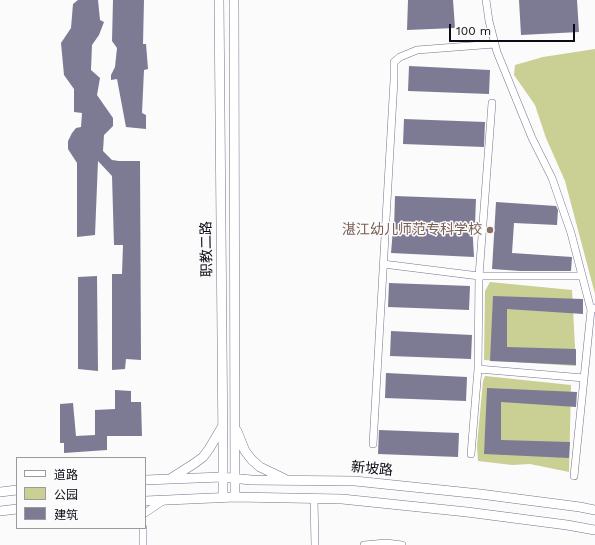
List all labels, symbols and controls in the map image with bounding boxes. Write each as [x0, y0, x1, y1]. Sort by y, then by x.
scale bar [451, 16, 577, 42]
text: 100 m [456, 24, 491, 38]
street label: 职教二路 [198, 221, 216, 277]
place label: 湛江幼儿师范专科学校 [342, 222, 482, 238]
marker: 湛江幼儿师范专科学校 [485, 225, 495, 235]
legend [16, 457, 146, 529]
street label: 新坡路 [350, 459, 394, 479]
text: 道路 [54, 468, 78, 482]
text: 公园 [54, 488, 78, 502]
text: 建筑 [54, 508, 78, 522]

